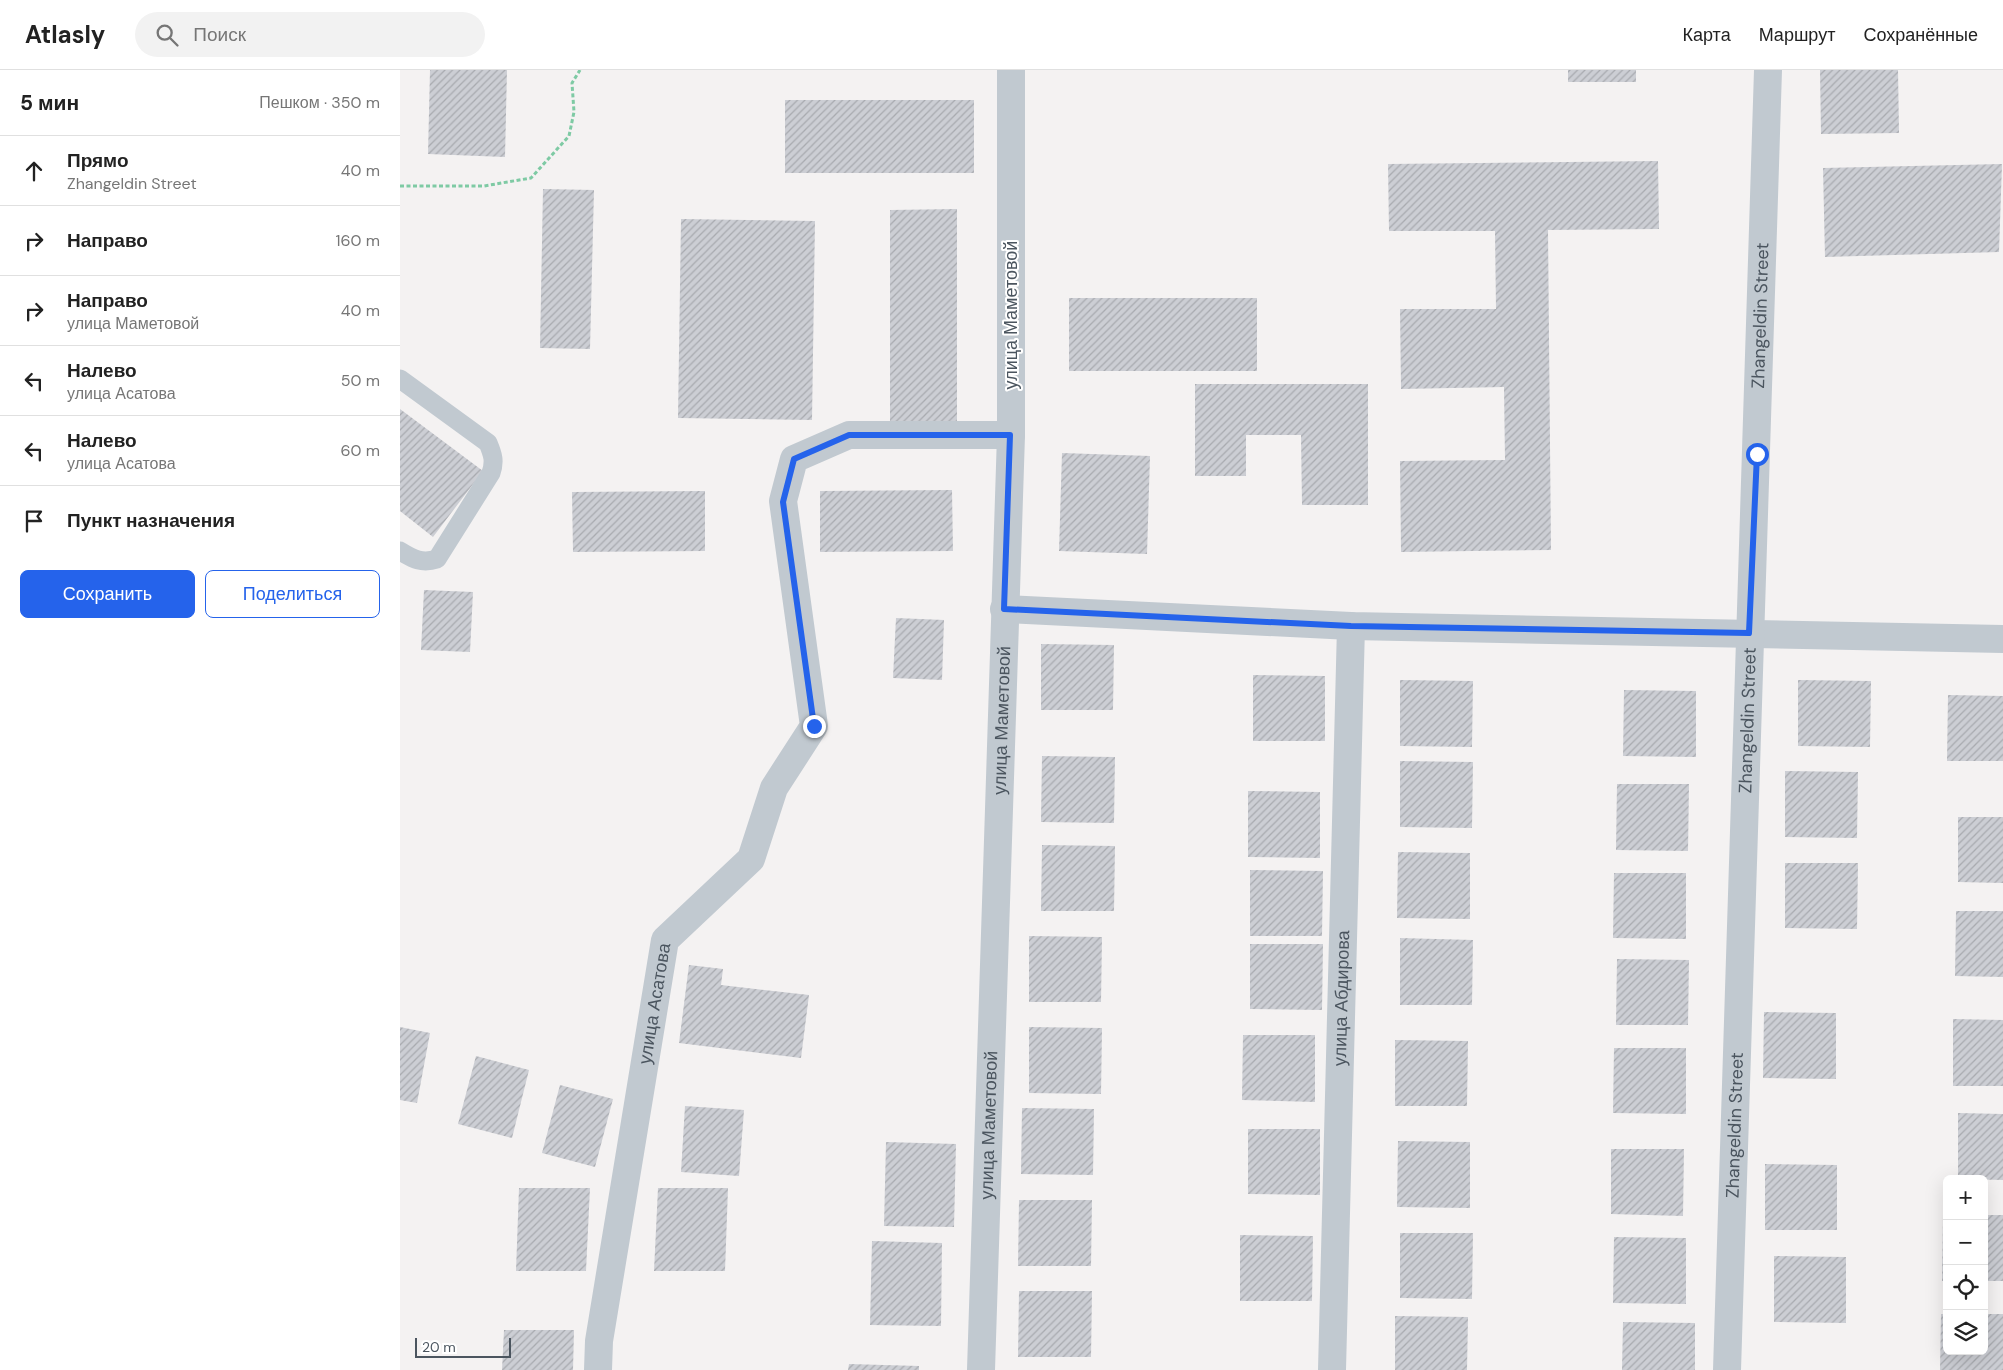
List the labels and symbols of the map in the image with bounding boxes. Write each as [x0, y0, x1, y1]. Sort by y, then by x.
street label: улица Маметовой [999, 241, 1023, 389]
street label: Zhangeldin Street [1746, 242, 1775, 389]
route start [1746, 443, 1769, 466]
street label: улица Маметовой [987, 646, 1016, 795]
street label: Zhangeldin Street [1733, 647, 1762, 794]
route end [803, 715, 826, 738]
street label: улица Абдирова [1328, 929, 1355, 1066]
street label: улица Асатова [633, 940, 676, 1066]
street label: улица Маметовой [974, 1050, 1003, 1200]
street label: Zhangeldin Street [1720, 1052, 1749, 1198]
scale bar [415, 1335, 511, 1358]

